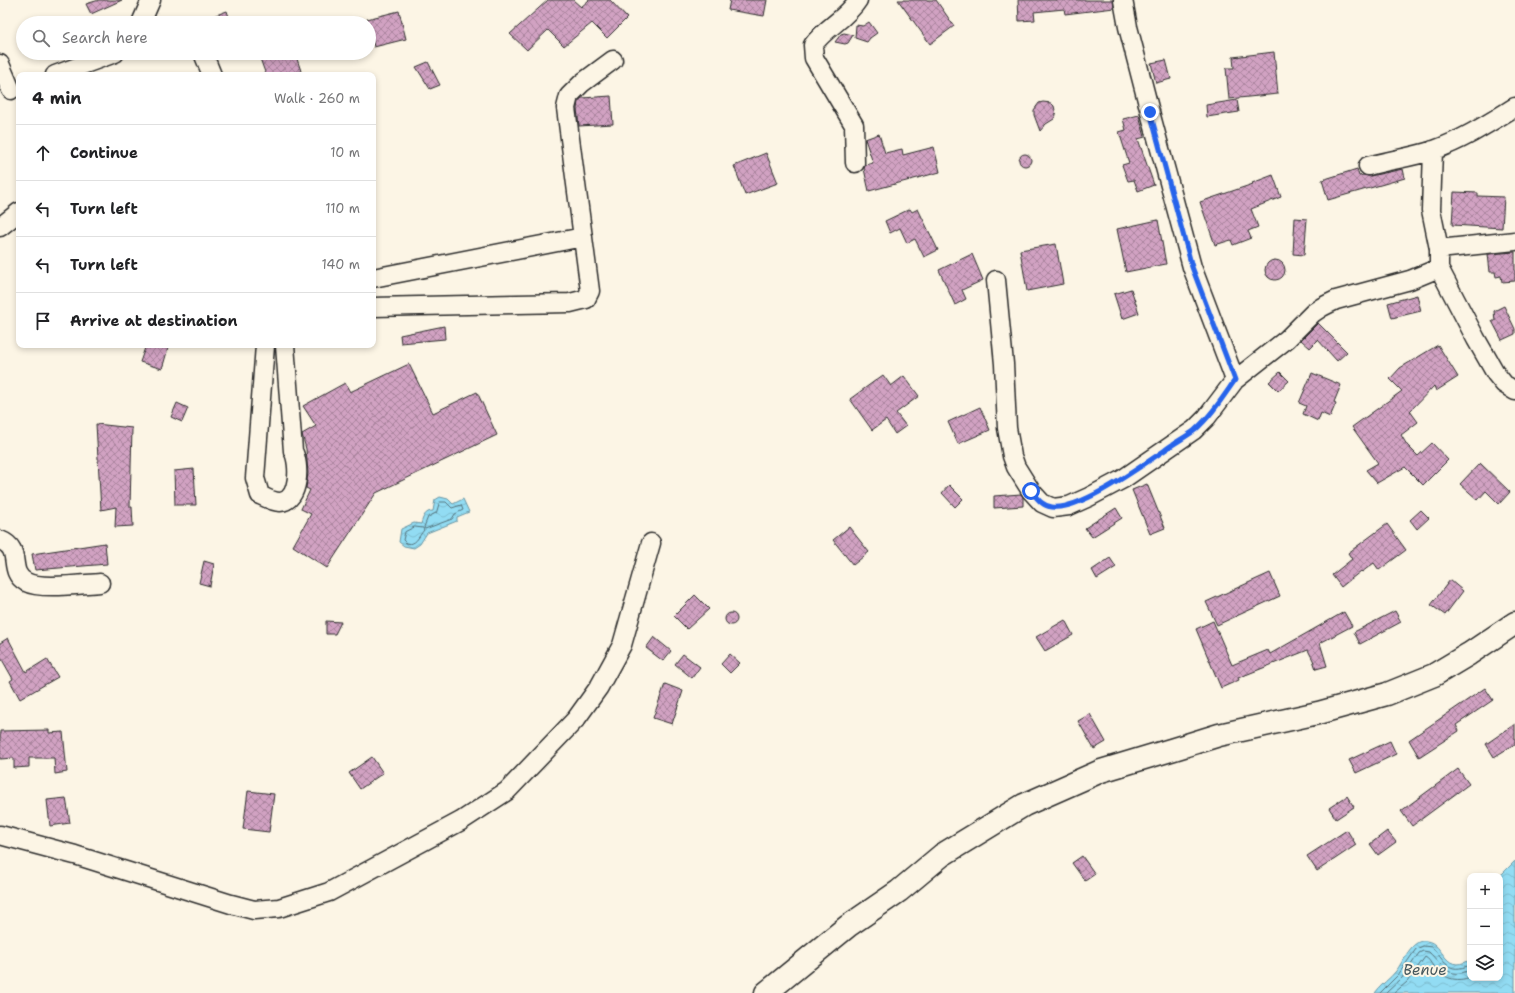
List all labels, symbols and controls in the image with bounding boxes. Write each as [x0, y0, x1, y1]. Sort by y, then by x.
search box [16, 16, 376, 60]
icon: search [30, 27, 52, 49]
text: Search here [62, 28, 148, 48]
text: 4 min [32, 87, 82, 109]
text: Walk · 260 m [274, 90, 360, 107]
route end [1141, 103, 1159, 121]
icon: ahead [32, 142, 54, 164]
text: Continue [70, 143, 138, 163]
text: 10 m [330, 144, 360, 161]
icon: left [32, 198, 54, 220]
text: Turn left [70, 199, 138, 219]
text: 110 m [325, 200, 360, 217]
icon: left [32, 254, 54, 276]
text: Turn left [70, 255, 138, 275]
text: 140 m [321, 256, 360, 273]
icon: arrive [32, 310, 54, 332]
text: Arrive at destination [70, 311, 238, 331]
route start [1022, 482, 1040, 500]
map controls [1467, 873, 1503, 981]
button: + [1467, 873, 1503, 909]
button: − [1467, 909, 1503, 945]
button: layers [1467, 945, 1503, 981]
water label: Benue [1403, 960, 1447, 980]

